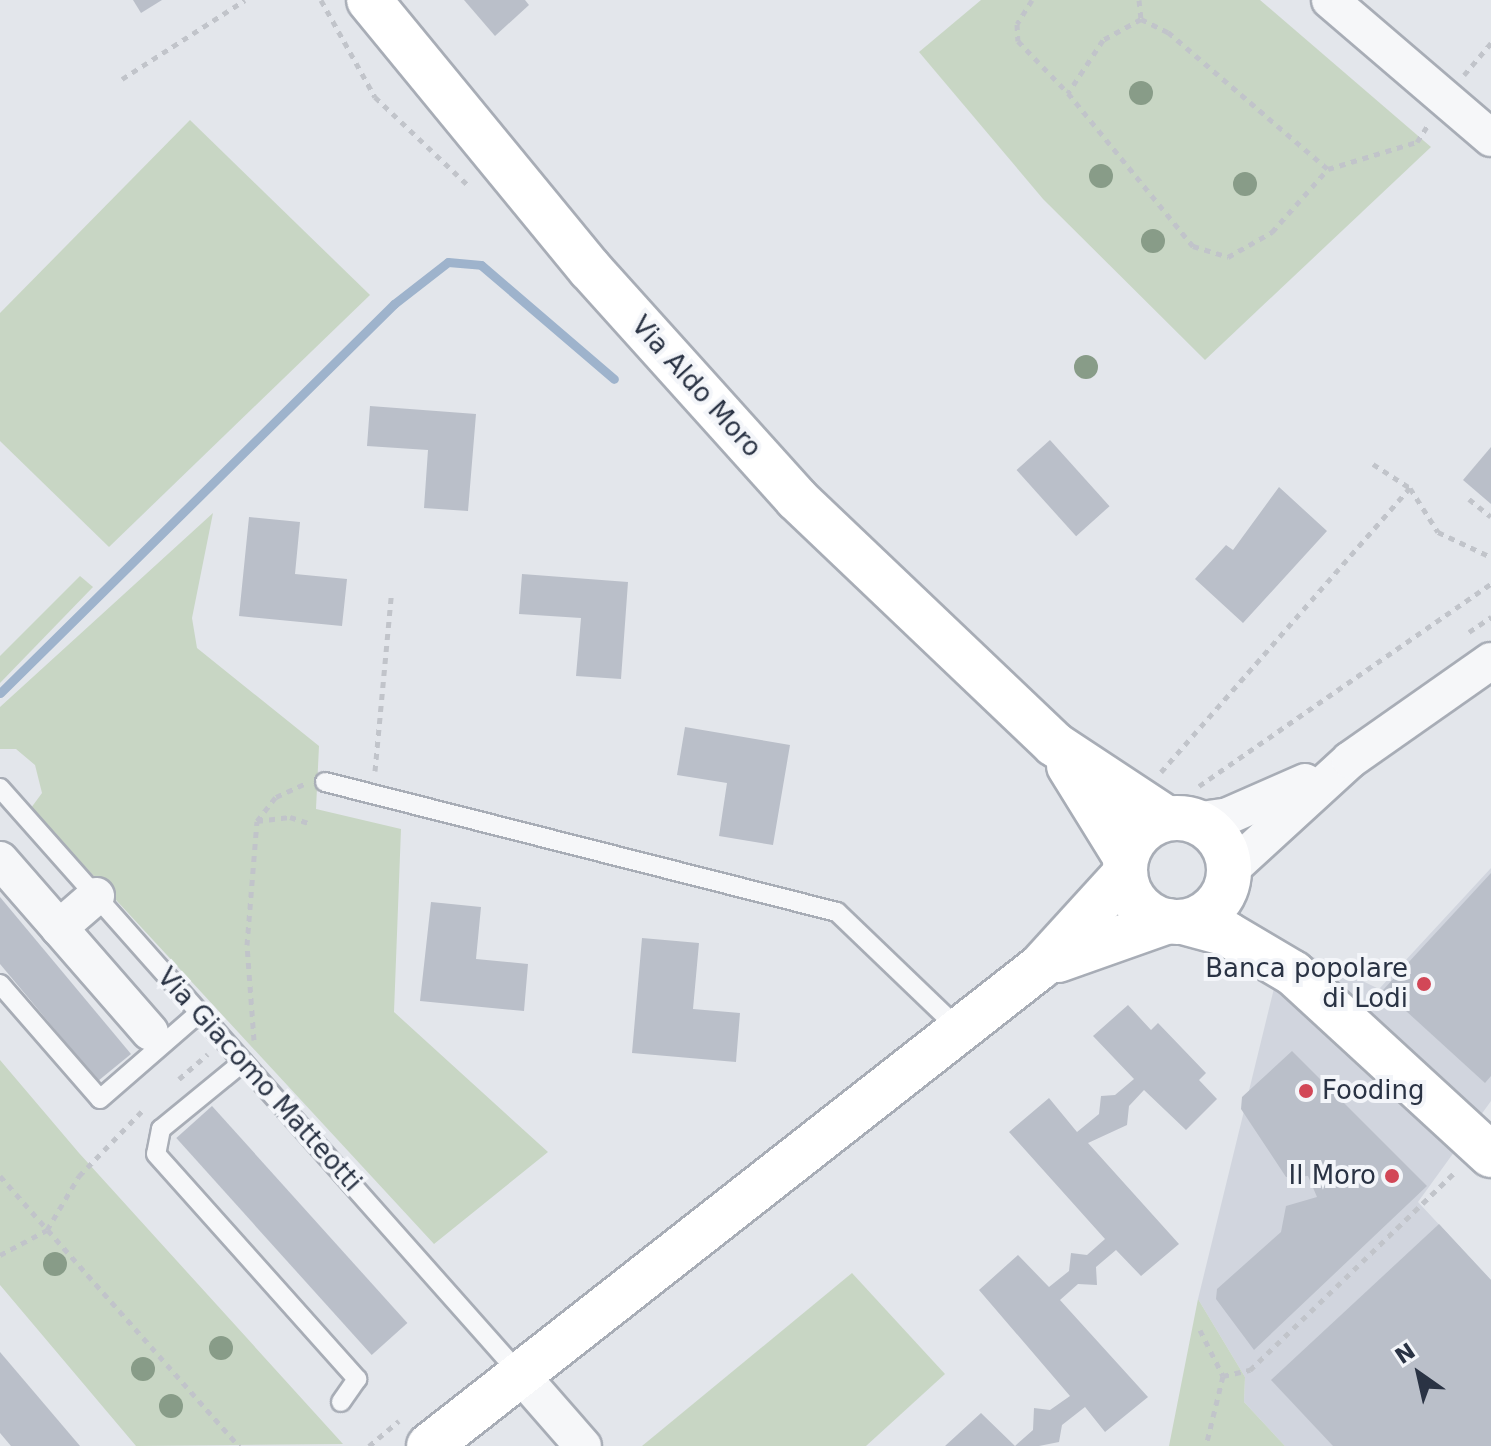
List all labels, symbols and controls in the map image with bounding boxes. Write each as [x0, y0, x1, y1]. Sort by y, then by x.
street label: Via Aldo Moro [625, 310, 767, 464]
place label: Banca popolare di Lodi [1205, 953, 1408, 1014]
street label: Via Giacomo Matteotti [150, 962, 368, 1198]
marker: Banca popolare di Lodi [1415, 975, 1433, 993]
place label: Fooding [1322, 1075, 1425, 1107]
marker: Fooding [1297, 1082, 1315, 1100]
place label: Il Moro [1288, 1160, 1376, 1192]
marker: Il Moro [1383, 1167, 1401, 1185]
north arrow [1379, 1334, 1459, 1414]
text: N [1391, 1338, 1420, 1369]

